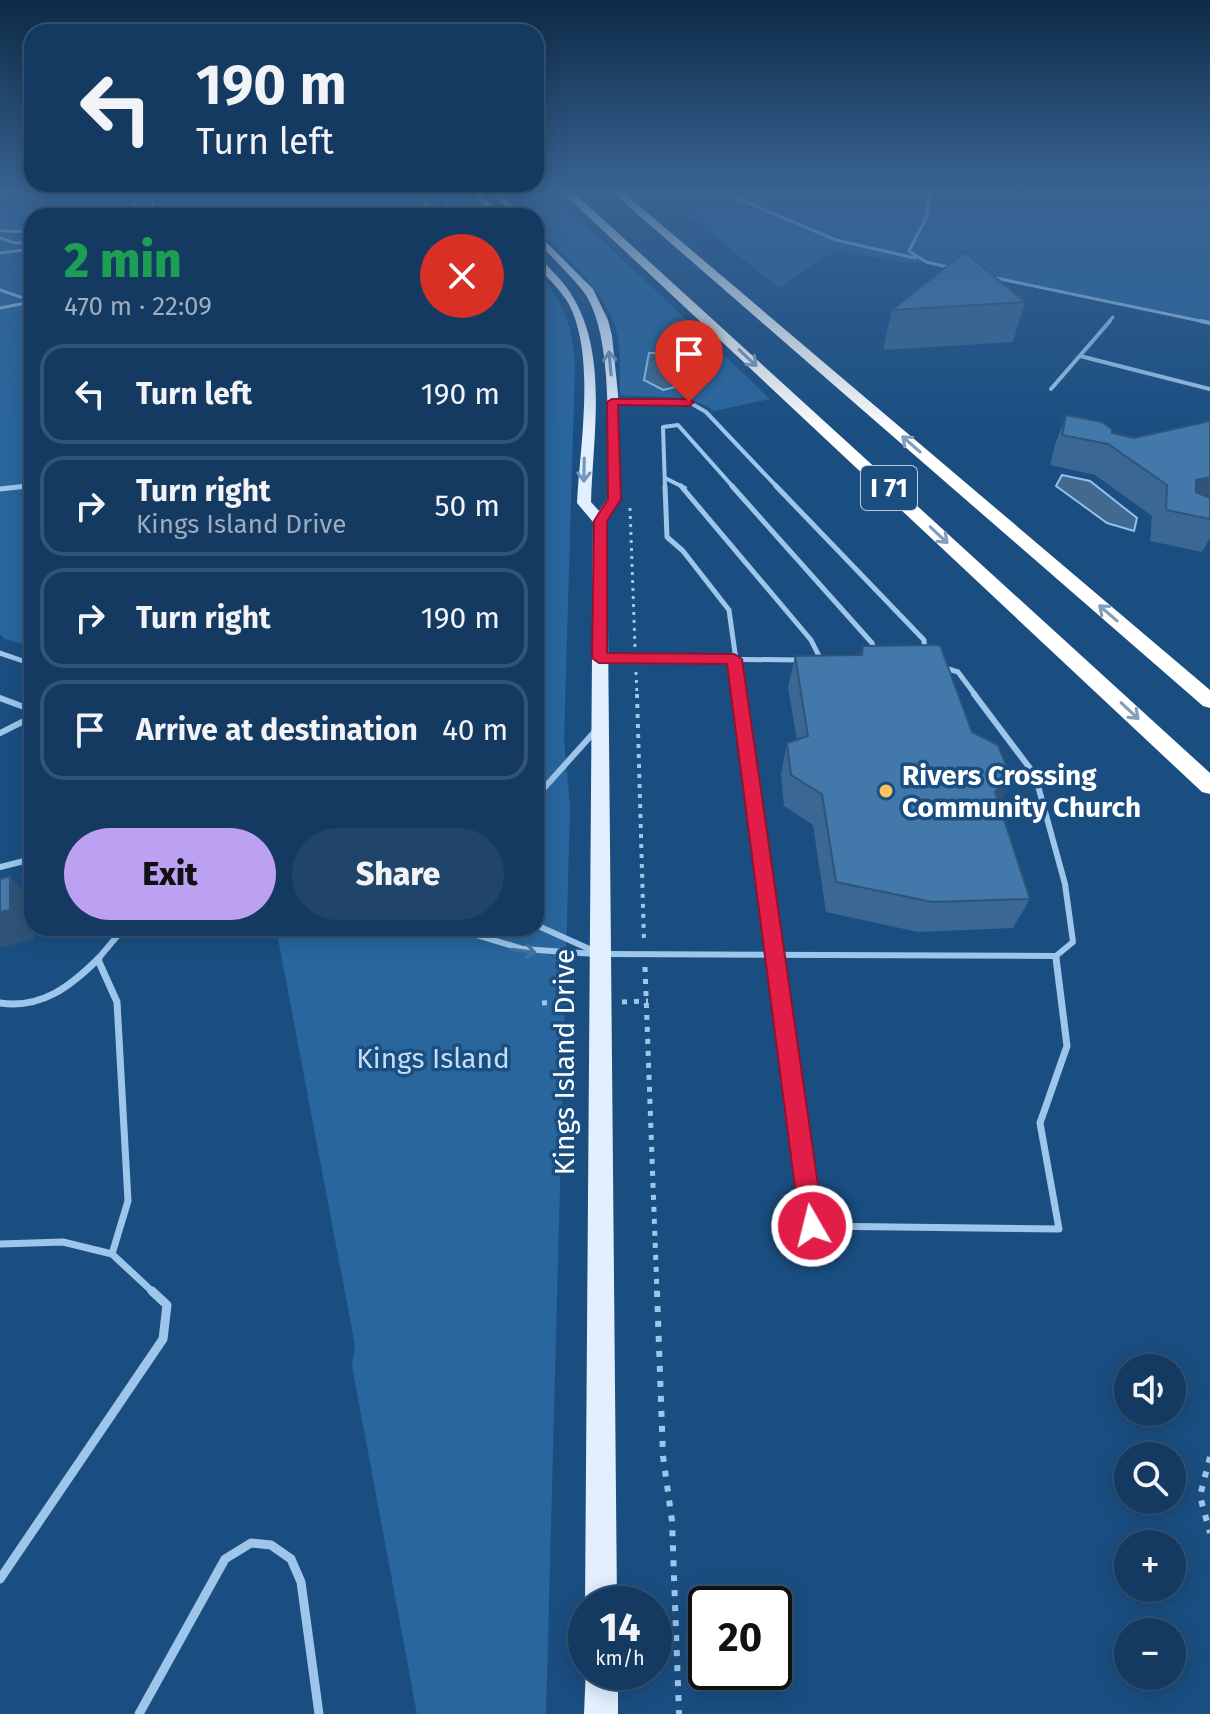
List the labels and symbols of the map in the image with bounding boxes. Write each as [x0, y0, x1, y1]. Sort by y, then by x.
pin [655, 320, 723, 402]
one-way arrow [738, 349, 758, 368]
one-way arrow [602, 350, 617, 377]
one-way arrow [902, 435, 922, 453]
one-way arrow [577, 456, 592, 483]
road number: I 71 [861, 466, 917, 510]
one-way arrow [929, 525, 949, 544]
one-way arrow [1099, 605, 1119, 623]
one-way arrow [1119, 702, 1139, 720]
place label: Rivers Crossing Community Church [902, 759, 1141, 824]
marker: Rivers Crossing Community Church [877, 782, 895, 800]
one-way arrow [511, 944, 537, 959]
street label: Kings Island Drive [548, 949, 581, 1175]
park label: Kings Island [356, 1042, 510, 1075]
position arrow [770, 1184, 854, 1268]
speed limit sign: 20 [688, 1586, 792, 1690]

